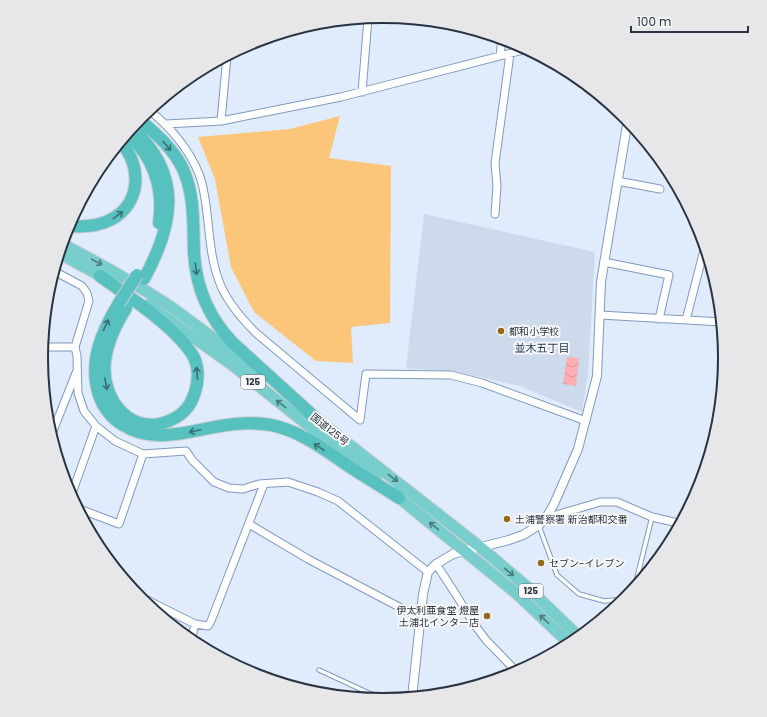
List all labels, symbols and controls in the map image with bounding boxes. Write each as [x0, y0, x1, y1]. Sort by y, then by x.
scale bar [631, 8, 748, 34]
text: 100 m [637, 13, 671, 30]
one-way arrow [163, 140, 172, 151]
one-way arrow [113, 211, 124, 219]
one-way arrow [90, 259, 102, 266]
one-way arrow [192, 263, 200, 276]
one-way arrow [103, 319, 110, 331]
place label: 都和小学校 [509, 324, 559, 339]
marker: 都和小学校 [496, 326, 506, 336]
district label: 並木五丁目 [515, 340, 570, 356]
one-way arrow [193, 367, 201, 380]
road number: 125 [241, 375, 265, 389]
one-way arrow [103, 377, 111, 390]
one-way arrow [276, 399, 287, 408]
street label: 国道125号 [307, 410, 352, 449]
one-way arrow [189, 427, 202, 435]
one-way arrow [313, 442, 325, 450]
one-way arrow [387, 474, 398, 482]
place label: 土浦警察署 新治都和交番 [515, 512, 628, 527]
marker: 土浦警察署 新治都和交番 [502, 514, 512, 524]
one-way arrow [429, 522, 440, 530]
place label: セブン-イレブン [549, 556, 625, 571]
marker: セブン-イレブン [536, 558, 546, 568]
one-way arrow [504, 567, 514, 576]
road number: 125 [519, 584, 543, 598]
place label: 伊太利亜食堂 燈屋 土浦北インター店 [396, 603, 479, 630]
marker: 伊太利亜食堂 燈屋 土浦北インター店 [482, 611, 492, 621]
one-way arrow [539, 614, 549, 623]

